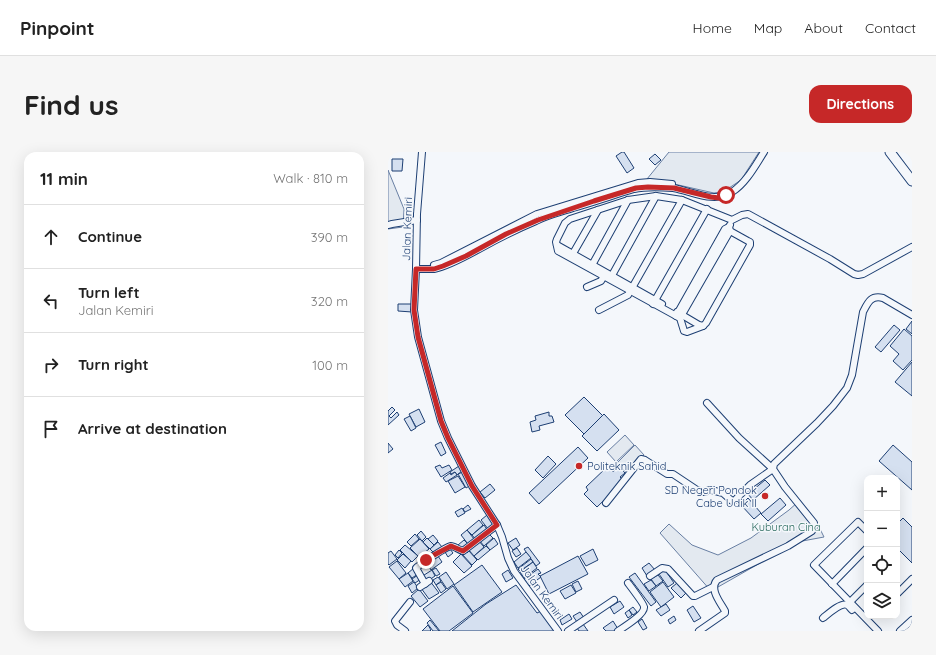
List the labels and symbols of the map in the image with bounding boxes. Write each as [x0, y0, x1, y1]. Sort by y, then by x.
route start [717, 186, 735, 204]
street label: Jalan Kemiri [399, 197, 415, 261]
place label: Politeknik Sahid [587, 459, 666, 473]
marker: Politeknik Sahid [574, 461, 584, 471]
place label: SD Negeri Pondok Cabe Udik II [665, 483, 757, 510]
marker: SD Negeri Pondok Cabe Udik II [760, 491, 770, 501]
park label: Kuburan Cina [751, 520, 821, 534]
route end [417, 551, 435, 569]
street label: Jalan Kemiri [518, 562, 566, 622]

